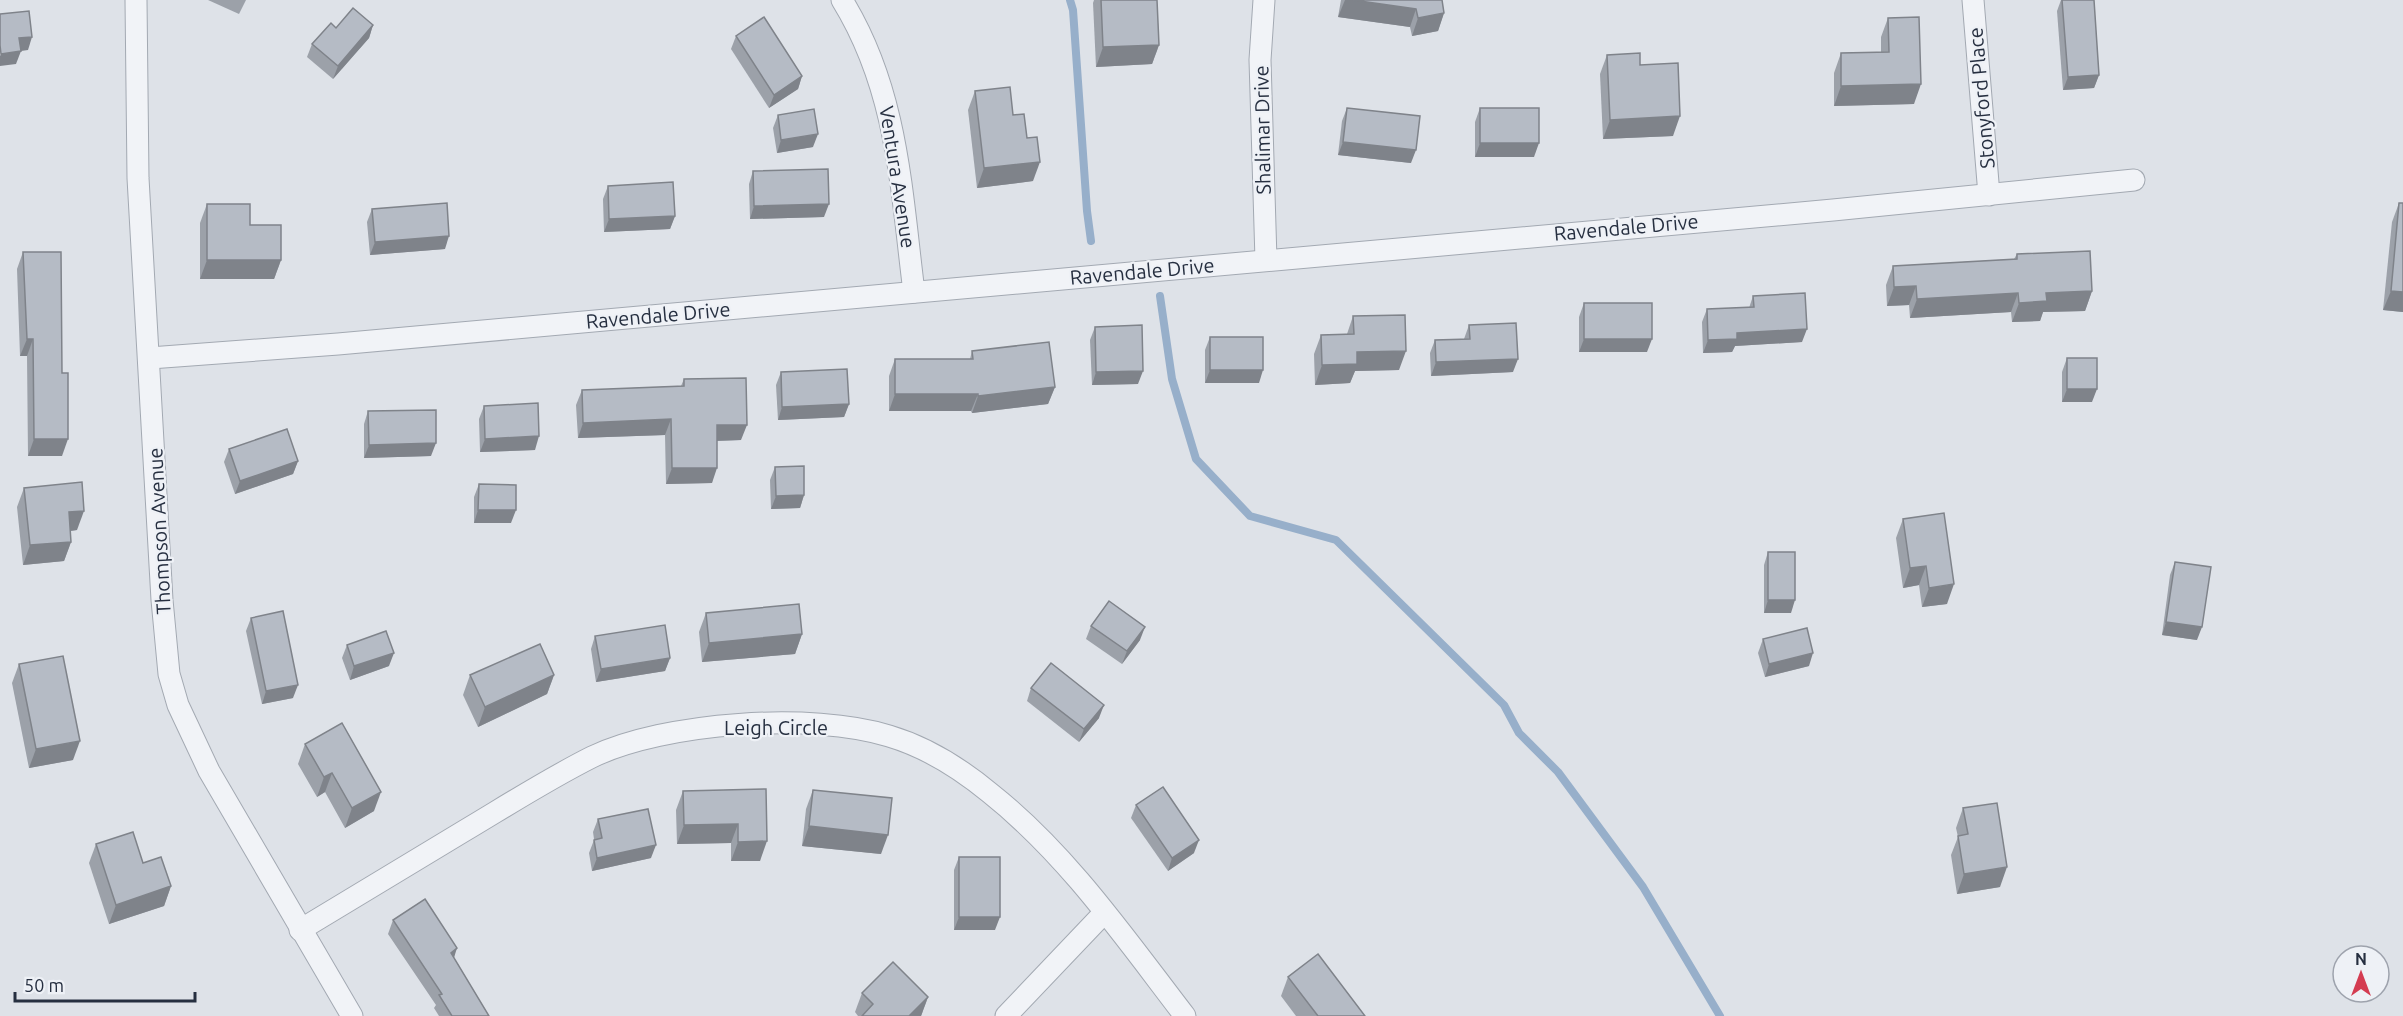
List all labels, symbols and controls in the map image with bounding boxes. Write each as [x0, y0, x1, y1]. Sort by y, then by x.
street label: Stonyford Place [1963, 26, 1999, 170]
street label: Shalimar Drive [1249, 65, 1275, 195]
street label: Ventura Avenue [875, 104, 921, 250]
street label: Ravendale Drive [1553, 209, 1699, 245]
street label: Ravendale Drive [1069, 253, 1215, 289]
street label: Ravendale Drive [585, 297, 731, 333]
street label: Thompson Avenue [143, 447, 175, 615]
street label: Leigh Circle [724, 716, 828, 739]
north arrow [2331, 944, 2391, 1004]
text: N [2355, 950, 2367, 968]
scale bar [15, 965, 195, 1003]
text: 50 m [24, 975, 64, 995]

